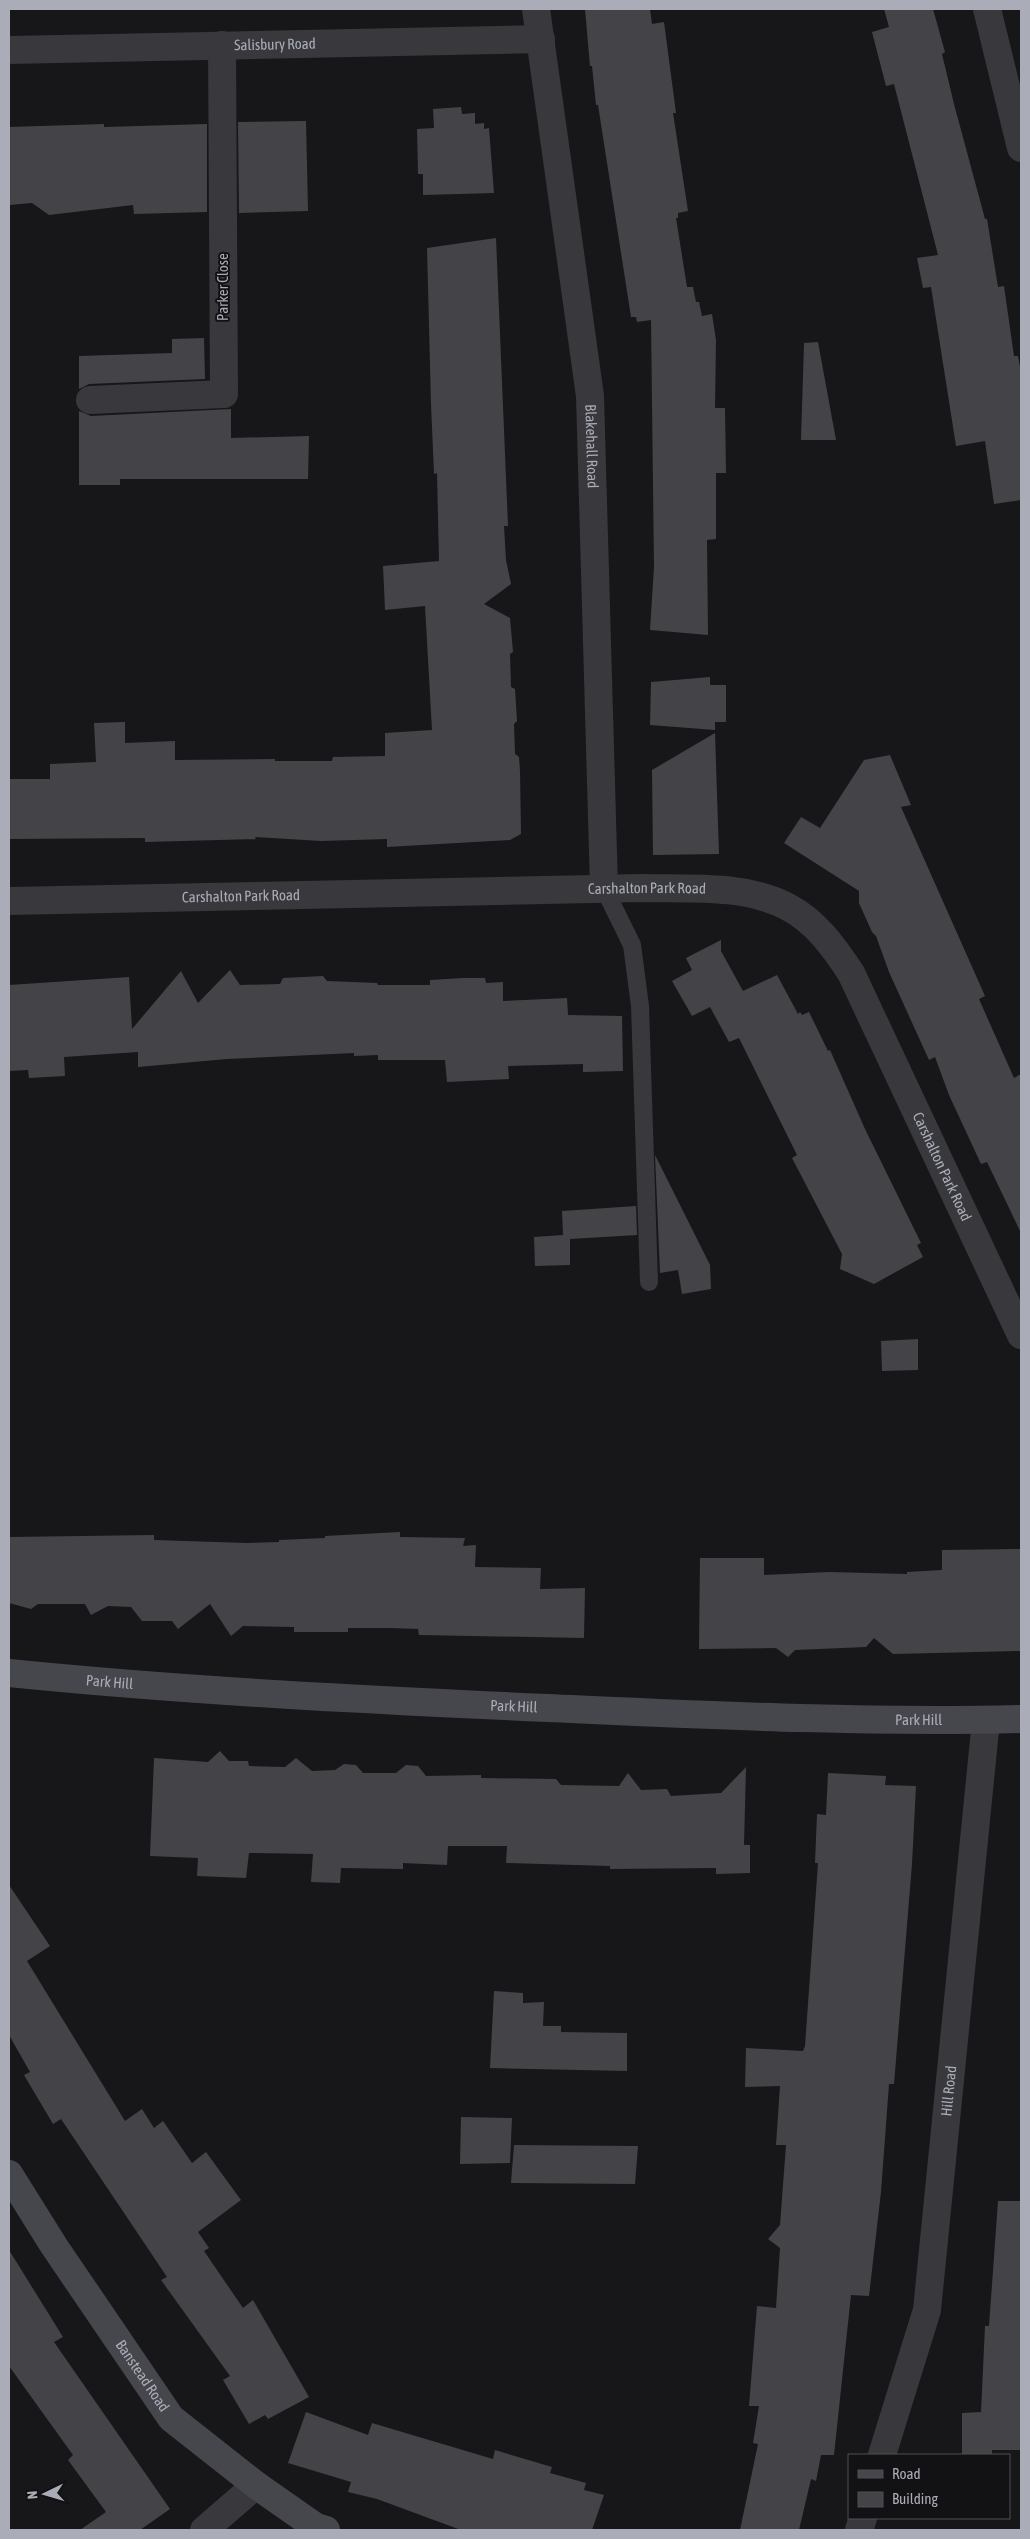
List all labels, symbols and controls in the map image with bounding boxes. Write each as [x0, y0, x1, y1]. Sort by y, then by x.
street label: Salisbury Road [234, 35, 316, 53]
street label: Parker Close [214, 253, 231, 321]
street label: Blakehall Road [582, 404, 602, 489]
street label: Carshalton Park Road [588, 879, 706, 897]
street label: Carshalton Park Road [182, 886, 300, 905]
street label: Carshalton Park Road [910, 1109, 975, 1224]
street label: Park Hill [85, 1671, 134, 1692]
street label: Park Hill [490, 1696, 538, 1716]
street label: Park Hill [895, 1711, 942, 1728]
street label: Hill Road [937, 2065, 959, 2117]
street label: Banstead Road [113, 2337, 173, 2415]
legend [848, 2454, 1010, 2519]
text: Road [892, 2465, 921, 2482]
north arrow [20, 2469, 70, 2519]
text: N [24, 2490, 40, 2500]
text: Building [892, 2490, 938, 2507]

